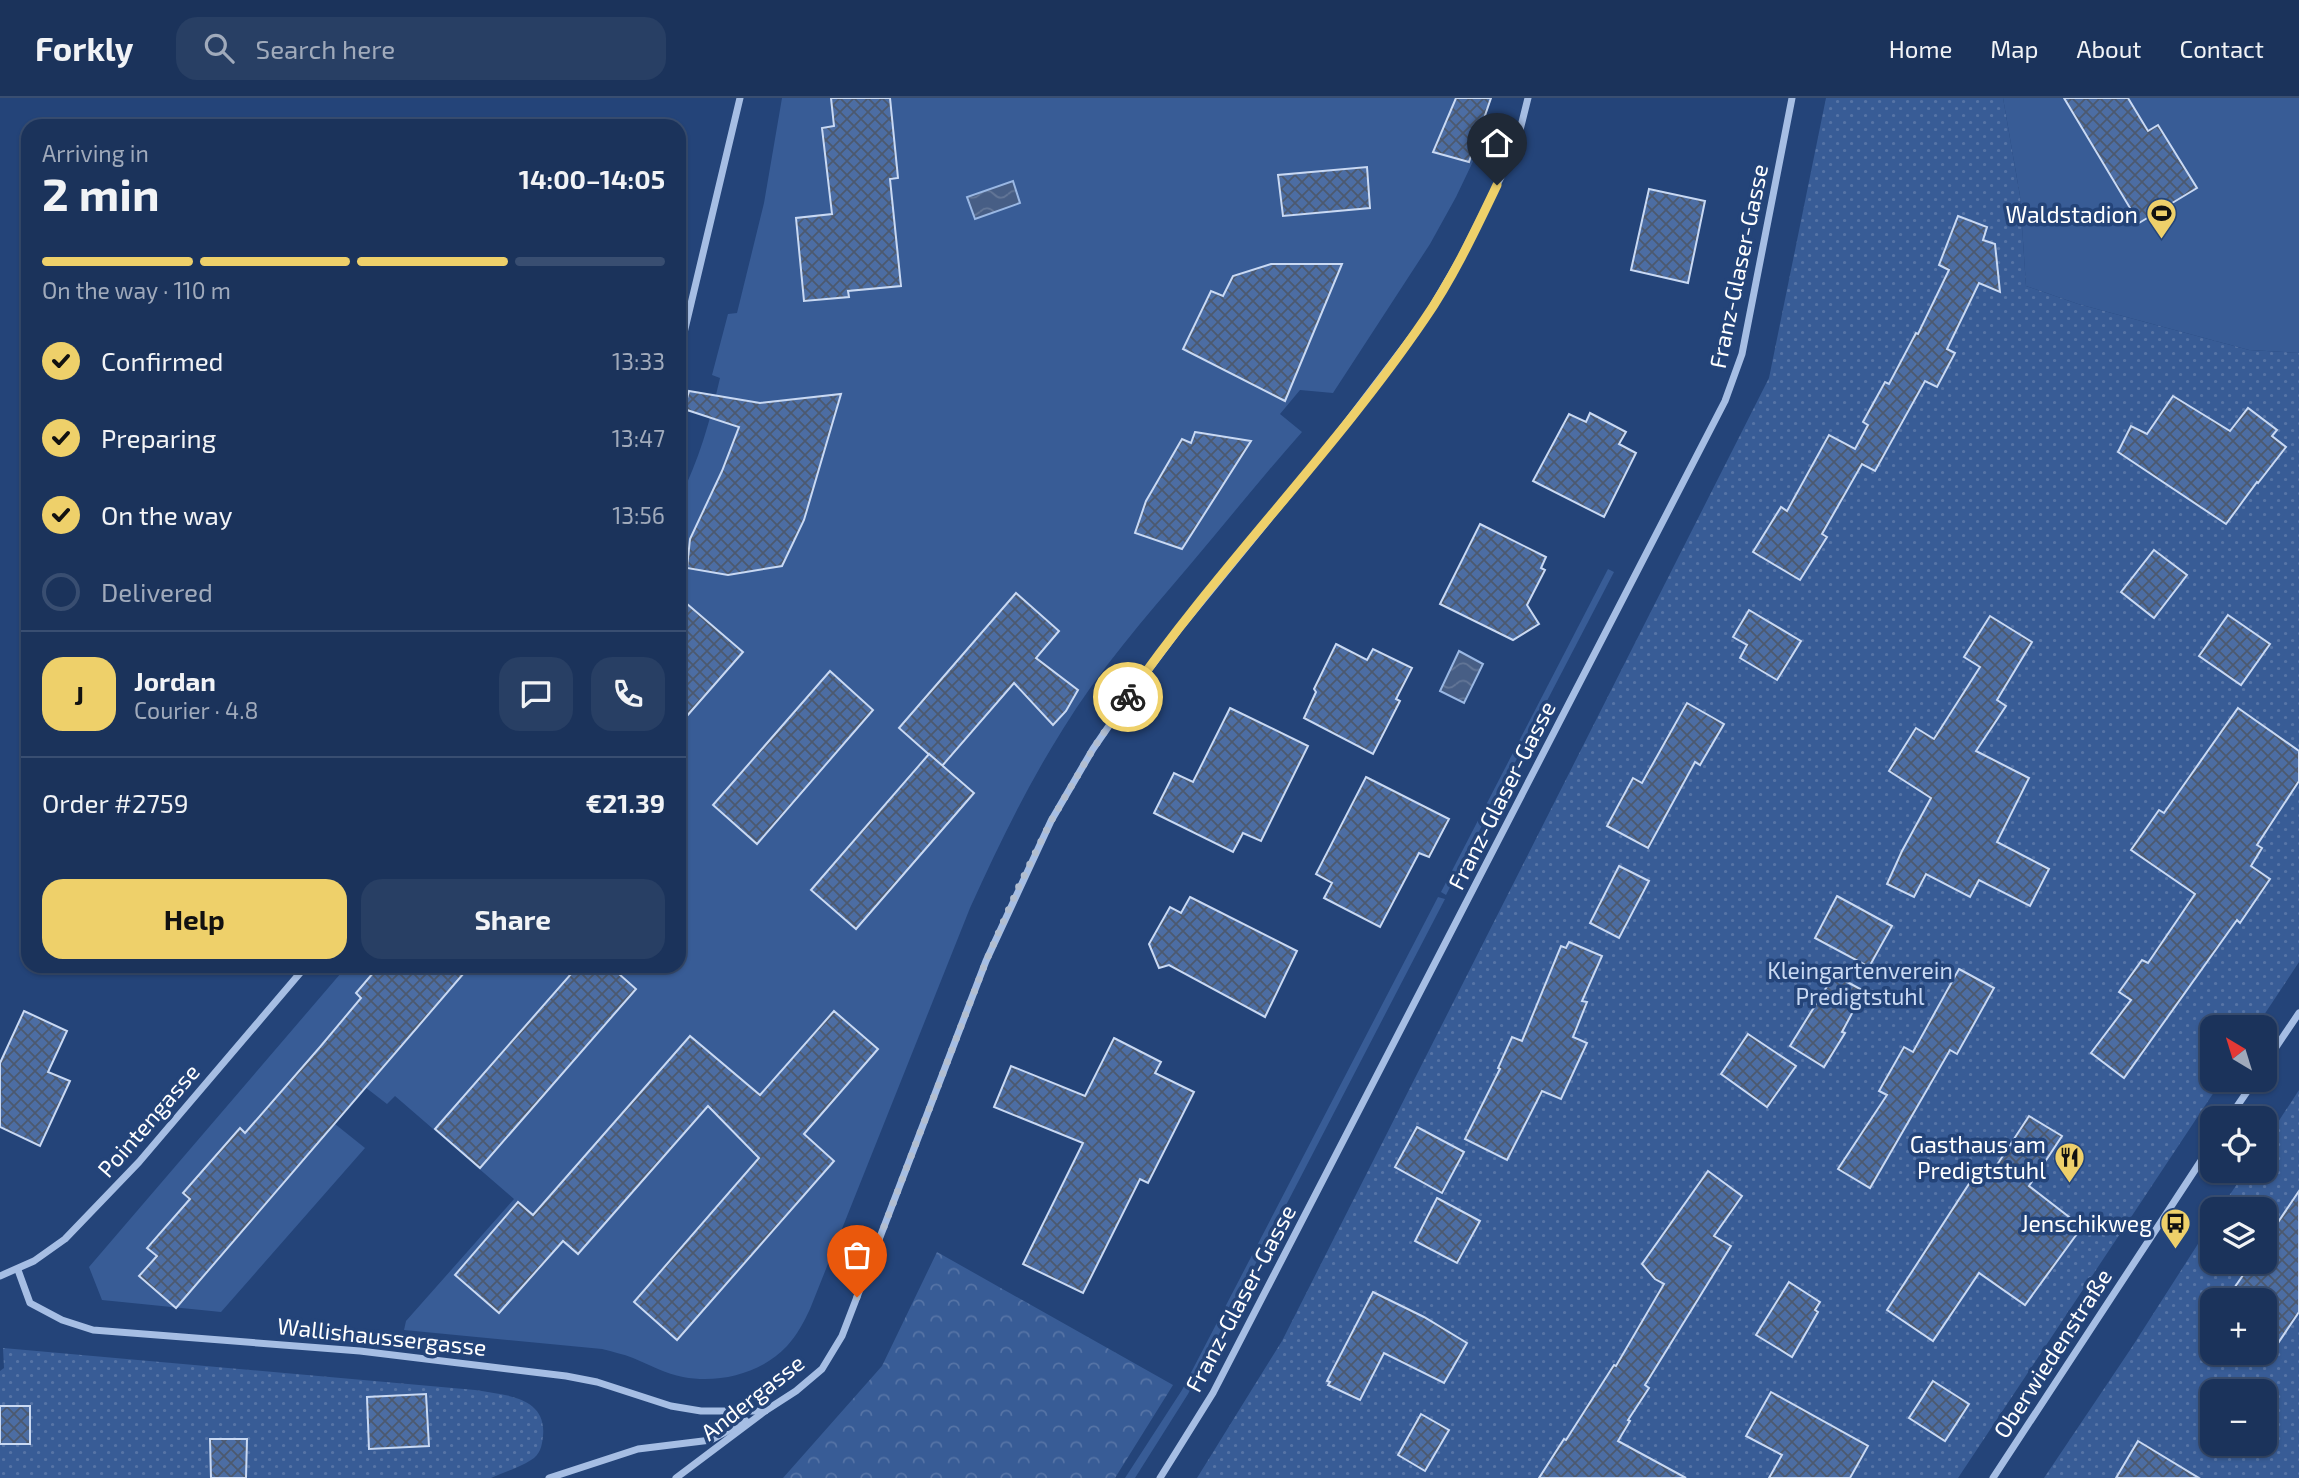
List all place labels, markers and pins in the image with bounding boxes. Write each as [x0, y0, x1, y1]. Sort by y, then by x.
pin [1467, 113, 1527, 185]
sports icon: Waldstadion [2144, 197, 2178, 241]
place label: Waldstadion [2005, 200, 2138, 228]
place label: Gasthaus am Predigtstuhl [1910, 1130, 2046, 1184]
restaurant icon: Gasthaus am Predigtstuhl [2052, 1140, 2086, 1184]
bus stop icon: Jenschikweg [2158, 1206, 2192, 1250]
place label: Jenschikweg [2021, 1209, 2152, 1237]
pin [827, 1225, 887, 1297]

